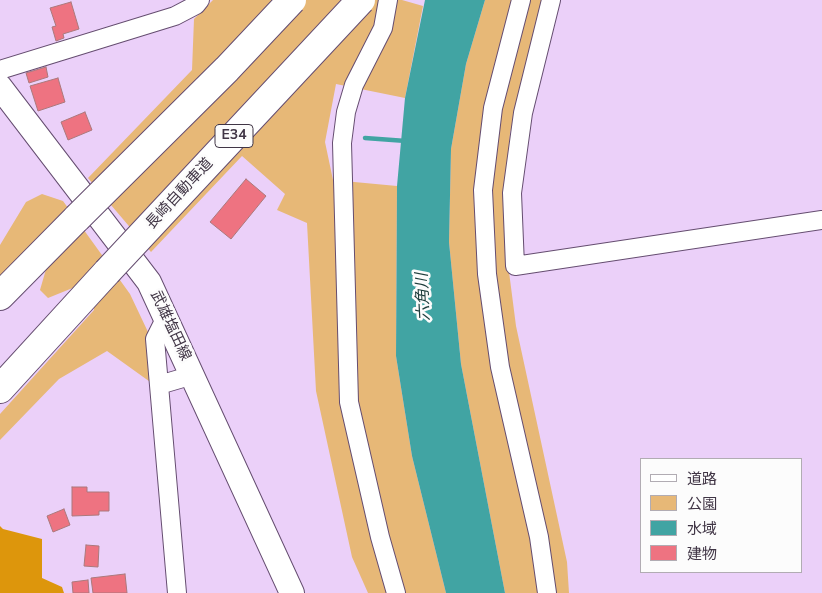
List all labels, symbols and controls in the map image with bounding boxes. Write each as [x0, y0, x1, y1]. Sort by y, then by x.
road number: E34 [215, 124, 253, 148]
street label: 長崎自動車道 [143, 155, 217, 233]
water label: 六角川 [413, 273, 435, 321]
street label: 武雄塩田線 [146, 288, 194, 364]
legend [640, 458, 802, 573]
text: 道路 [687, 469, 717, 489]
text: 公園 [687, 494, 717, 514]
text: 水域 [687, 519, 717, 539]
text: 建物 [687, 544, 717, 564]

